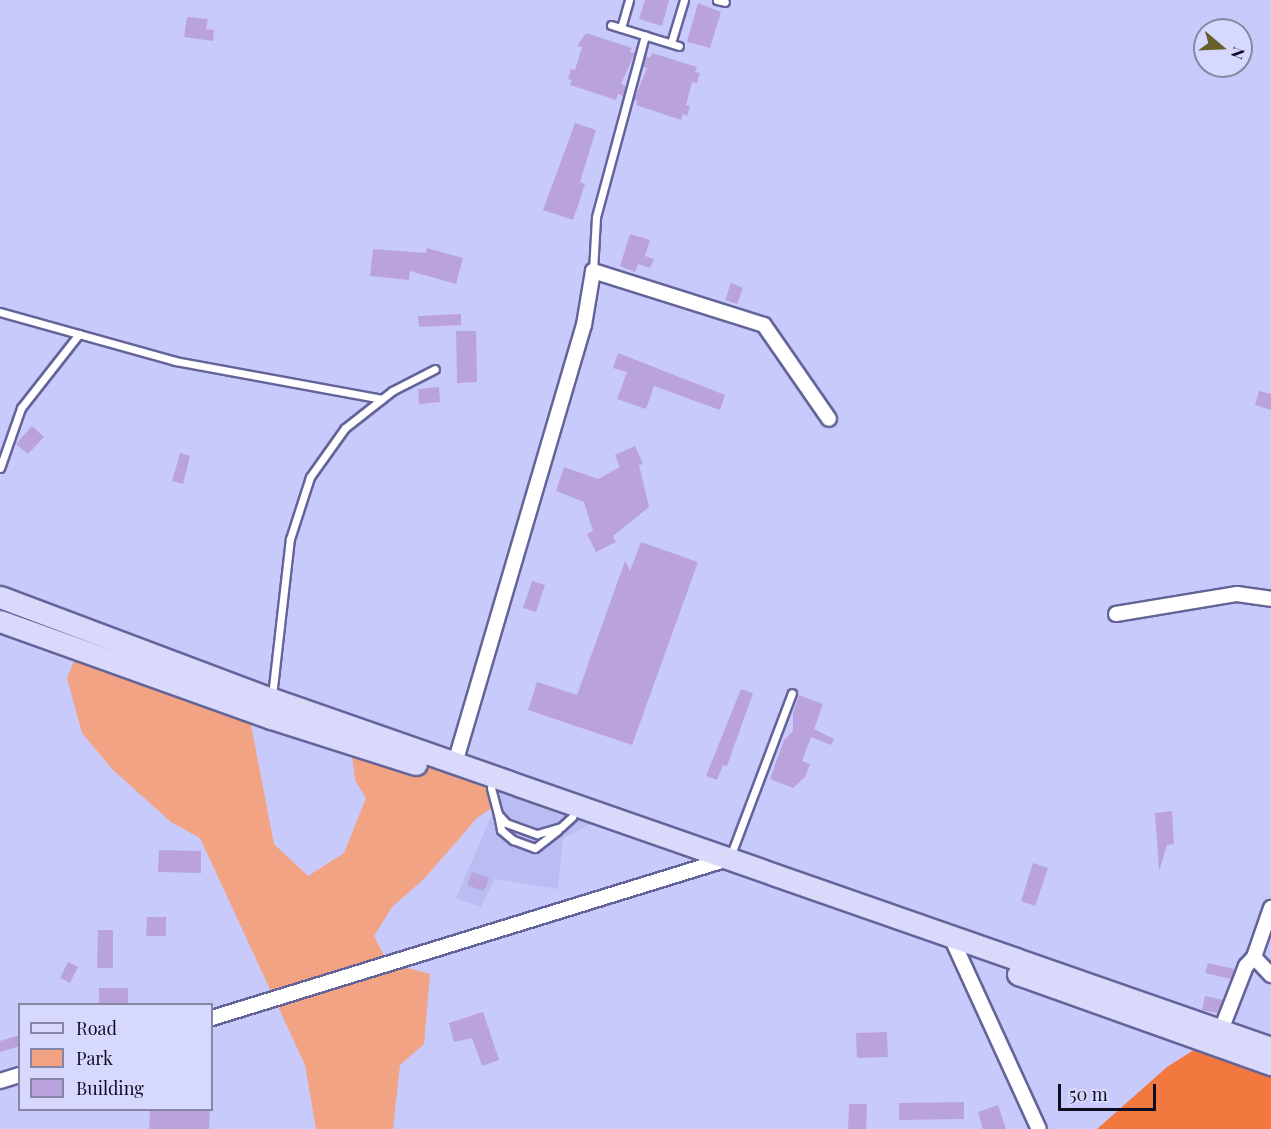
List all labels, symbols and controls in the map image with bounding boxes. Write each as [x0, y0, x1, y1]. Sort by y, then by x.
north arrow [1193, 18, 1253, 78]
text: N [1227, 44, 1250, 62]
legend [18, 1003, 213, 1111]
text: Road [76, 1016, 117, 1040]
text: Park [76, 1046, 113, 1070]
scale bar [1061, 1072, 1158, 1110]
text: Building [76, 1076, 144, 1100]
text: 50 m [1069, 1082, 1108, 1106]

